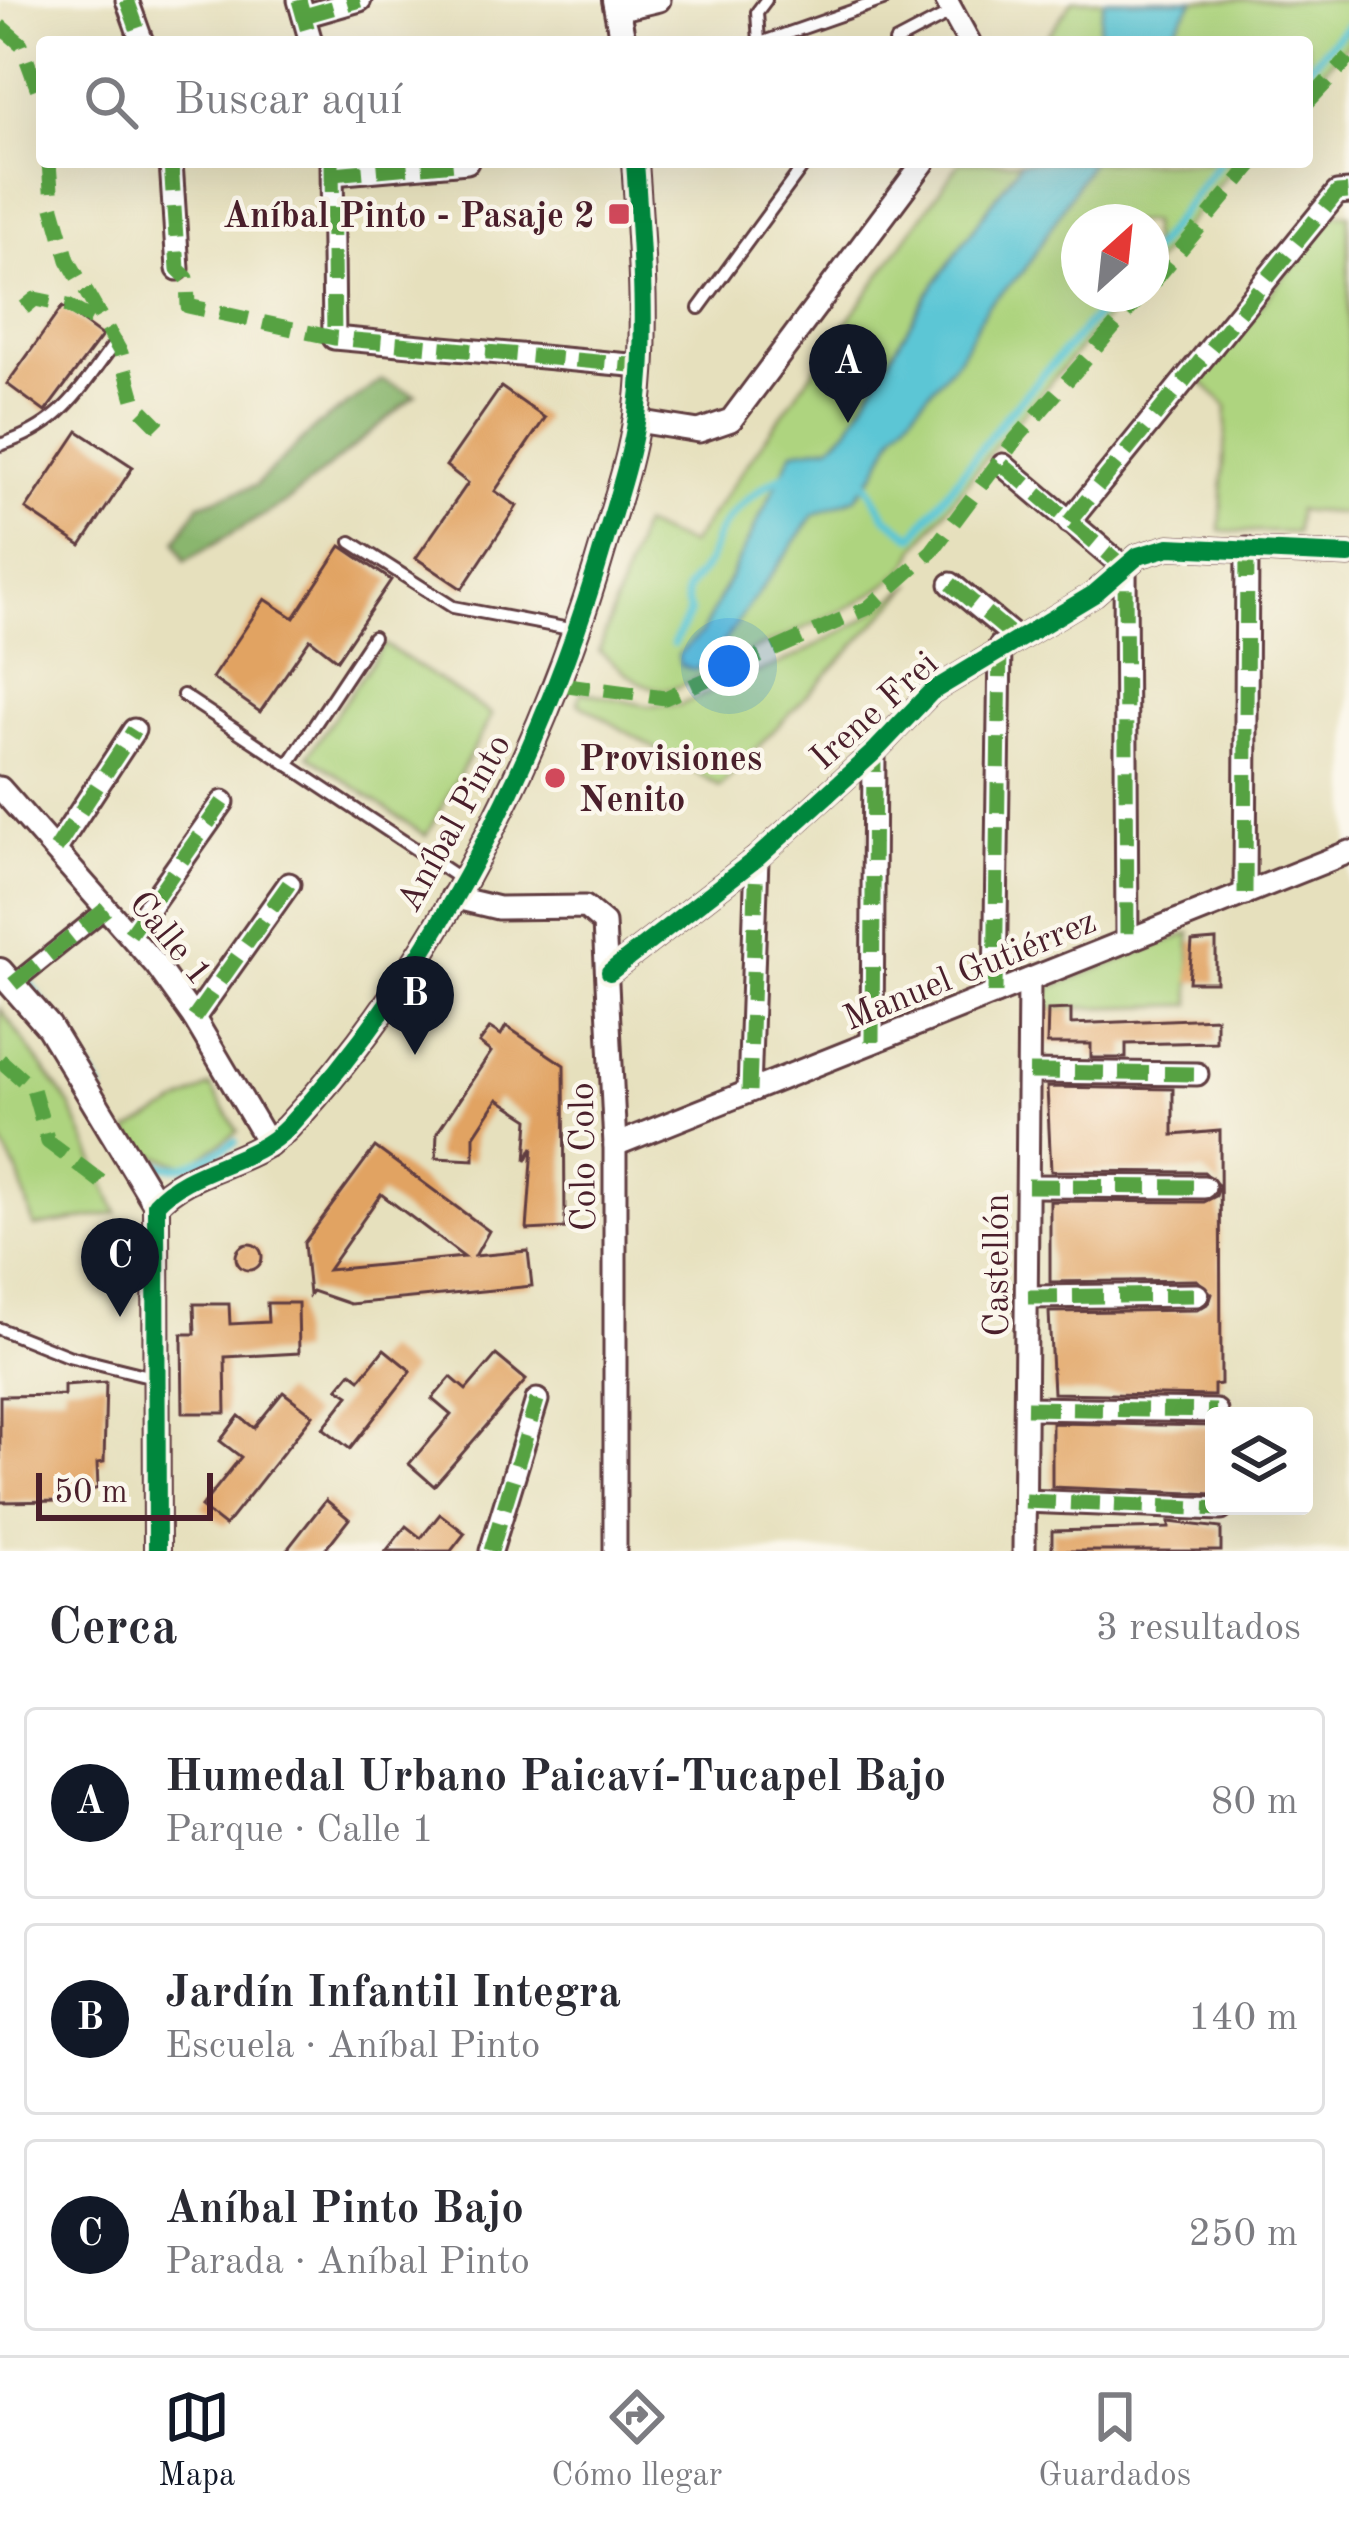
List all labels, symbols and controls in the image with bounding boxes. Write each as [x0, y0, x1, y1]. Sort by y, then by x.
search box [36, 36, 1313, 168]
icon: search [78, 69, 144, 135]
text: Buscar aquí [174, 79, 403, 124]
place label: Aníbal Pinto - Pasaje 2 [223, 200, 595, 236]
marker: Aníbal Pinto - Pasaje 2 [606, 201, 632, 227]
north arrow [1061, 204, 1169, 312]
pin: A [809, 324, 887, 423]
your location [699, 636, 759, 696]
street label: Irene Frei [805, 646, 946, 778]
street label: Aníbal Pinto [392, 729, 519, 919]
place label: Provisiones Nenito [579, 743, 762, 820]
marker: Provisiones Nenito [542, 765, 568, 791]
street label: Calle 1 [121, 886, 217, 993]
street label: Manuel Gutiérrez [839, 905, 1102, 1039]
pin: B [376, 956, 454, 1055]
street label: Colo Colo [566, 1082, 604, 1232]
street label: Castellón [981, 1193, 1017, 1337]
pin: C [81, 1218, 159, 1317]
map controls [1205, 1407, 1313, 1515]
button: layers [1205, 1407, 1313, 1515]
scale bar [36, 1467, 213, 1520]
text: 50 m [54, 1477, 128, 1510]
text: Cerca [48, 1604, 178, 1655]
text: 3 resultados [1096, 1609, 1301, 1648]
text: Humedal Urbano Paicaví-Tucapel Bajo [165, 1756, 946, 1801]
text: A [75, 1783, 105, 1822]
text: 80 m [1211, 1783, 1298, 1822]
text: Parque · Calle 1 [165, 1811, 434, 1850]
text: Jardín Infantil Integra [165, 1972, 621, 2017]
text: B [76, 1999, 104, 2038]
text: 140 m [1188, 1999, 1298, 2038]
text: Escuela · Aníbal Pinto [165, 2027, 540, 2066]
text: Aníbal Pinto Bajo [165, 2188, 524, 2233]
text: C [77, 2215, 103, 2254]
text: 250 m [1188, 2215, 1298, 2254]
text: Parada · Aníbal Pinto [165, 2243, 530, 2282]
tab: Mapa [158, 2384, 235, 2497]
tab: Cómo llegar [551, 2384, 722, 2497]
tab: Guardados [1038, 2384, 1191, 2497]

